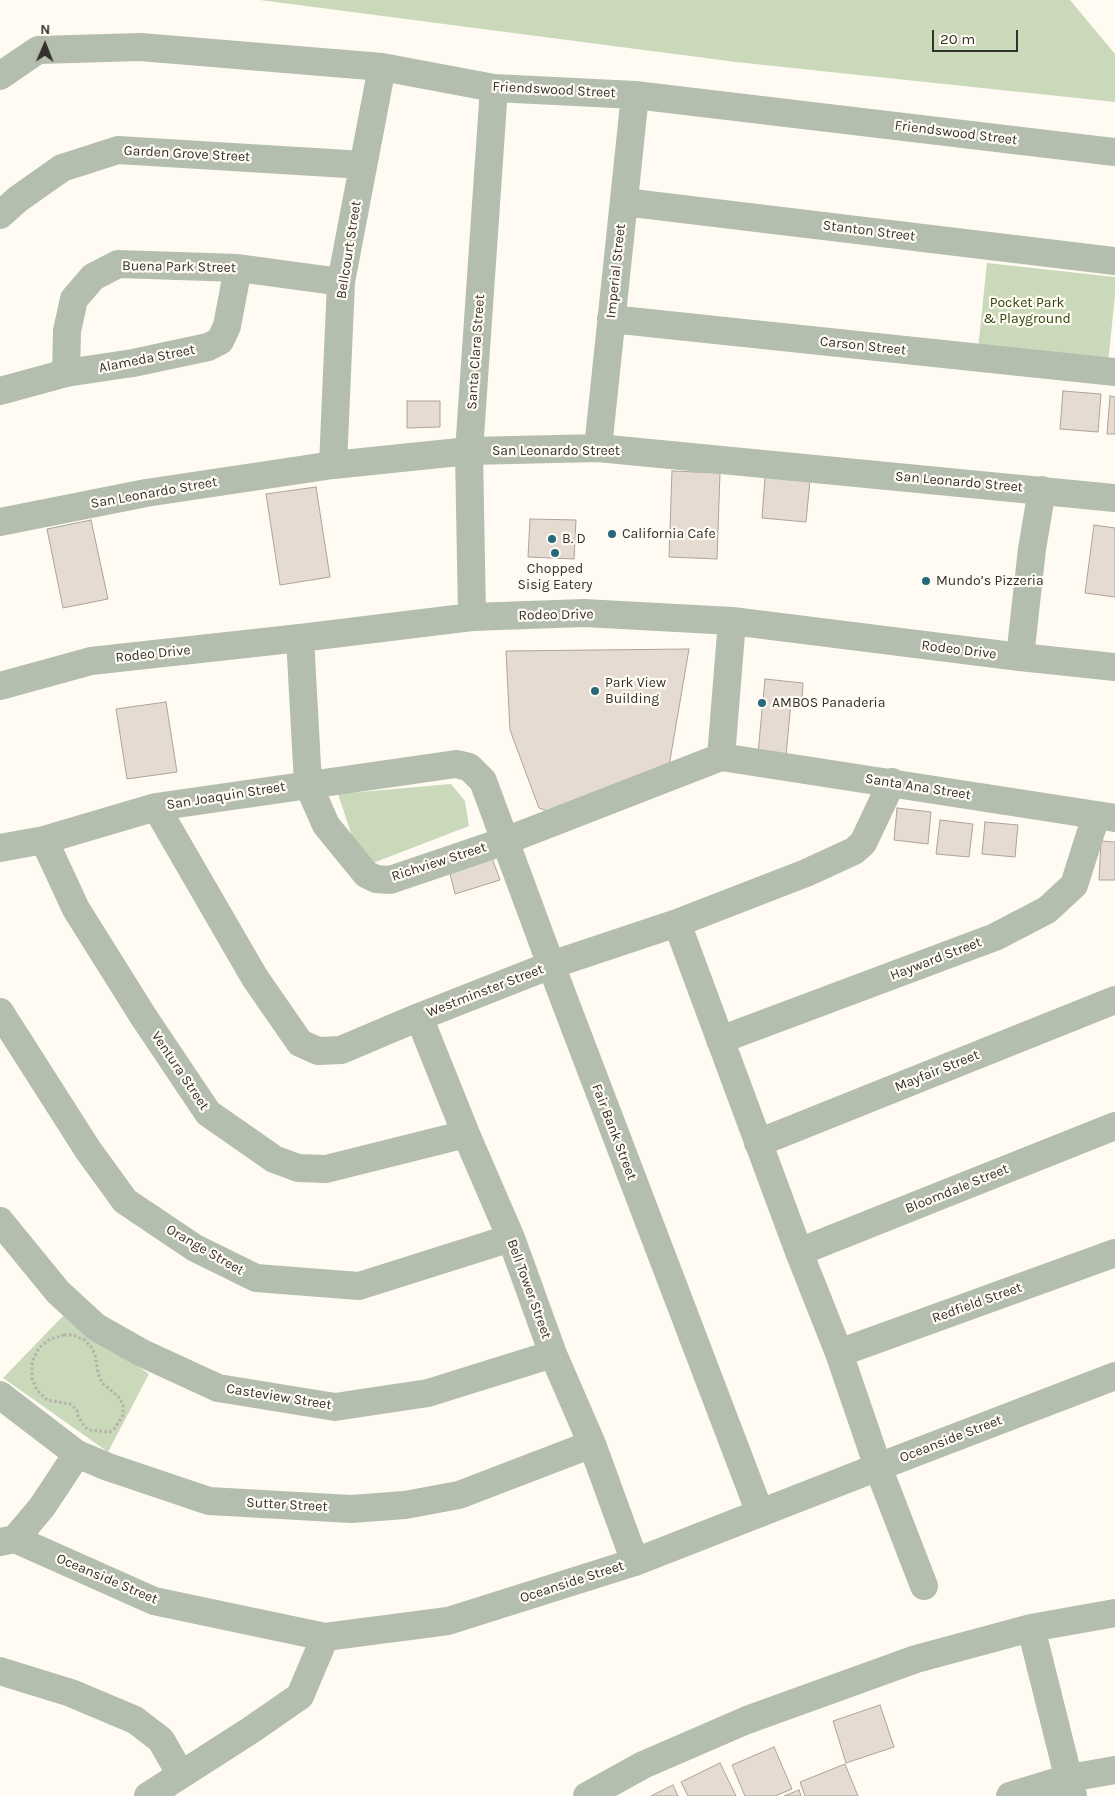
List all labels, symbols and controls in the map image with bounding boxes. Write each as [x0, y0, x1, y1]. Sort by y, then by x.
north arrow [20, 20, 70, 70]
scale bar [935, 20, 1021, 52]
text: N [40, 21, 50, 38]
text: 20 m [940, 30, 975, 48]
street label: Friendswood Street [492, 78, 616, 102]
street label: Friendswood Street [894, 117, 1018, 149]
street label: Garden Grove Street [123, 142, 251, 166]
street label: Bellcourt Street [333, 200, 365, 300]
street label: Stanton Street [822, 217, 916, 245]
street label: Imperial Street [603, 223, 629, 319]
street label: Buena Park Street [122, 258, 236, 276]
street label: Santa Clara Street [464, 294, 488, 410]
park label: Pocket Park & Playground [983, 295, 1071, 328]
street label: Carson Street [819, 333, 907, 359]
street label: Alameda Street [97, 341, 197, 377]
street label: San Leonardo Street [492, 443, 620, 459]
street label: San Leonardo Street [894, 468, 1024, 496]
street label: San Leonardo Street [89, 474, 219, 512]
place label: California Cafe [622, 526, 716, 542]
marker: California Cafe [606, 528, 618, 540]
place label: B. D [562, 531, 586, 547]
marker: B. D [546, 533, 558, 545]
marker: Chopped Sisig Eatery [549, 547, 561, 559]
place label: Chopped Sisig Eatery [518, 561, 592, 594]
place label: Mundo’s Pizzeria [936, 573, 1044, 589]
marker: Mundo’s Pizzeria [920, 575, 932, 587]
street label: Rodeo Drive [518, 606, 594, 624]
street label: Rodeo Drive [921, 637, 997, 663]
street label: Rodeo Drive [115, 642, 191, 666]
place label: Park View Building [605, 675, 666, 708]
marker: Park View Building [589, 685, 601, 697]
place label: AMBOS Panaderia [772, 695, 885, 711]
marker: AMBOS Panaderia [756, 697, 768, 709]
street label: Santa Ana Street [864, 770, 972, 804]
street label: San Joaquin Street [165, 778, 287, 814]
street label: Richview Street [389, 839, 489, 885]
street label: Hayward Street [888, 934, 984, 984]
street label: Westminster Street [424, 961, 546, 1021]
street label: Ventura Street [148, 1028, 212, 1114]
street label: Mayfair Street [892, 1046, 982, 1096]
street label: Fair Bank Street [588, 1081, 640, 1183]
street label: Bloomdale Street [903, 1161, 1011, 1217]
street label: Orange Street [163, 1221, 247, 1279]
street label: Bell Tower Street [503, 1237, 555, 1341]
street label: Redfield Street [930, 1279, 1024, 1327]
street label: Casteview Street [225, 1380, 333, 1414]
street label: Oceanside Street [897, 1412, 1005, 1466]
street label: Sutter Street [246, 1494, 328, 1516]
street label: Oceanside Street [54, 1550, 160, 1608]
street label: Oceanside Street [518, 1557, 626, 1607]

